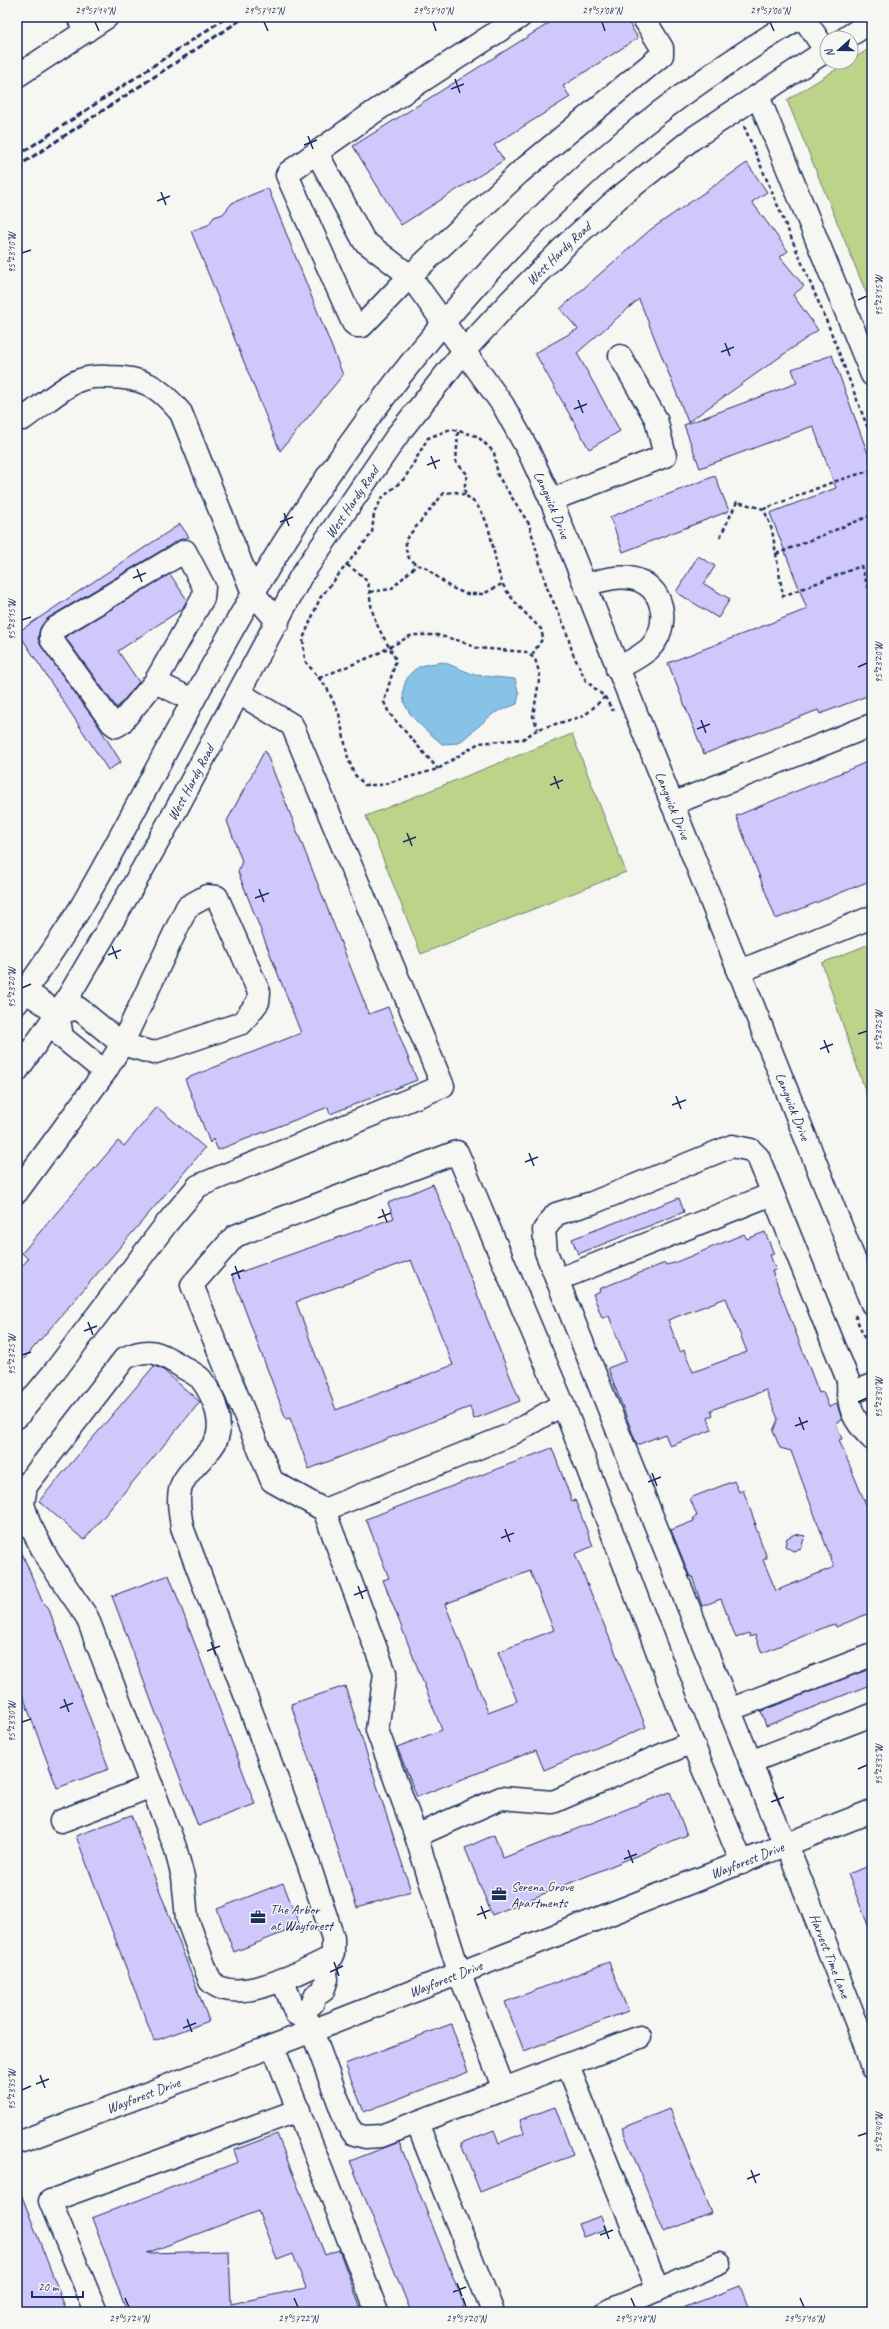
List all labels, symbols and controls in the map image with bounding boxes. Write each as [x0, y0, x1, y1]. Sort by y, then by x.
text: 29°57'14"N [75, 4, 117, 17]
text: 29°57'12"N [244, 4, 286, 17]
text: 29°57'10"N [413, 4, 455, 17]
text: 29°57'08"N [582, 4, 624, 17]
text: 29°57'06"N [750, 4, 792, 17]
north arrow [819, 30, 859, 70]
text: N [821, 46, 837, 59]
street label: West Hardy Road [523, 217, 596, 288]
text: 95°23'10"W [5, 231, 18, 273]
text: 95°23'15"W [872, 274, 885, 316]
street label: West Hardy Road [321, 461, 384, 541]
street label: Langwick Drive [530, 468, 575, 542]
text: 95°23'15"W [5, 598, 18, 640]
text: 95°23'20"W [872, 641, 885, 683]
street label: West Hardy Road [163, 740, 219, 823]
street label: Langwick Drive [652, 769, 695, 843]
text: 95°23'20"W [5, 966, 18, 1008]
text: 95°23'25"W [872, 1009, 885, 1051]
street label: Langwick Drive [772, 1070, 815, 1144]
text: 95°23'25"W [5, 1333, 18, 1375]
text: 95°23'30"W [872, 1376, 885, 1418]
text: 95°23'30"W [5, 1700, 18, 1742]
text: 95°23'35"W [872, 1743, 885, 1785]
street label: Wayforest Drive [708, 1838, 787, 1882]
place label: Serena Grove Apartments [511, 1878, 575, 1911]
office icon: Serena Grove Apartments [490, 1885, 508, 1903]
place label: The Arbor at Wayforest [270, 1901, 335, 1934]
office icon: The Arbor at Wayforest [249, 1908, 267, 1926]
street label: Harvest Time Lane [806, 1911, 855, 2002]
street label: Wayforest Drive [406, 1956, 486, 2001]
text: 95°23'35"W [5, 2068, 18, 2110]
street label: Wayforest Drive [104, 2073, 184, 2117]
text: 95°23'40"W [872, 2111, 885, 2153]
scale bar [32, 2273, 83, 2299]
text: 20 m [38, 2279, 60, 2295]
text: 29°57'24"N [109, 2312, 151, 2325]
text: 29°57'22"N [278, 2312, 320, 2325]
text: 29°57'20"N [446, 2312, 488, 2325]
text: 29°57'18"N [615, 2312, 657, 2325]
text: 29°57'16"N [784, 2312, 826, 2325]

